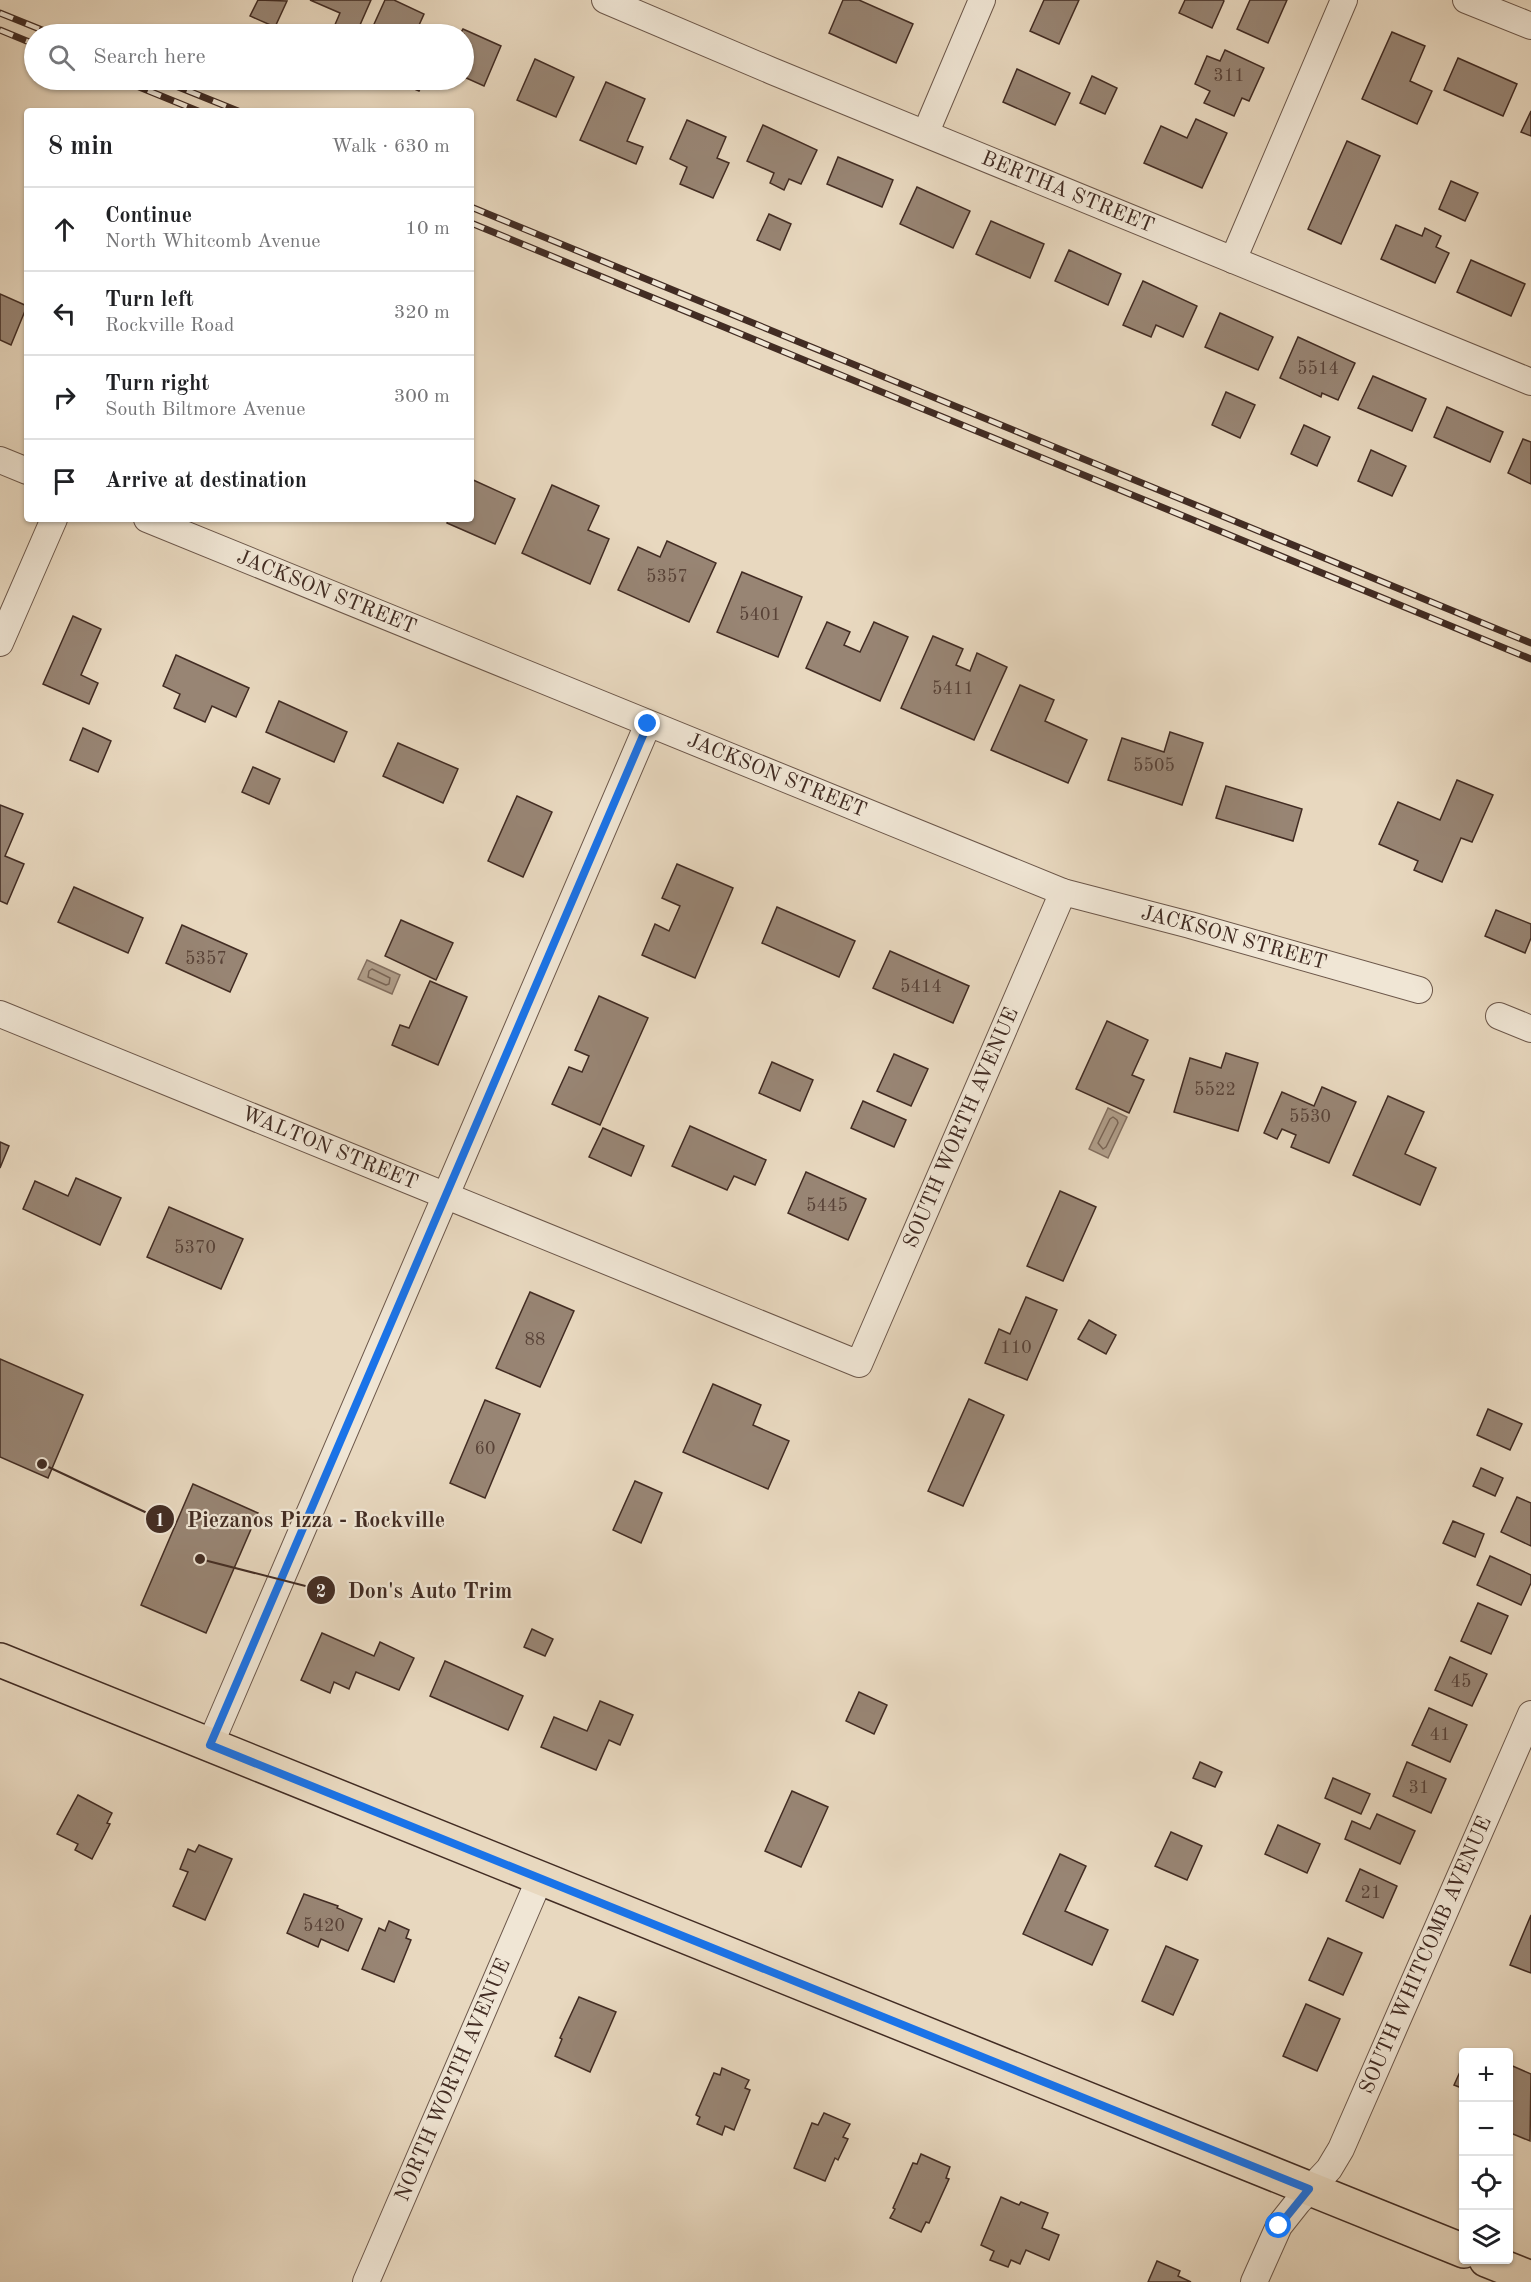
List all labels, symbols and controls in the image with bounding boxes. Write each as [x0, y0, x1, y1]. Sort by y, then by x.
search box [24, 24, 474, 90]
icon: search [45, 41, 78, 74]
text: Search here [93, 46, 206, 68]
house number: 311 [1213, 67, 1245, 85]
text: 8 min [48, 134, 113, 160]
text: Walk · 630 m [331, 137, 450, 157]
street label: BERTHA STREET [978, 147, 1157, 237]
text: Continue [105, 205, 192, 227]
icon: ahead [48, 213, 81, 246]
text: 10 m [405, 219, 450, 239]
text: North Whitcomb Avenue [105, 232, 321, 252]
text: Turn left [105, 289, 194, 311]
icon: left [48, 297, 81, 330]
text: 320 m [394, 303, 450, 323]
text: Rockville Road [105, 316, 235, 336]
house number: 5514 [1297, 360, 1339, 378]
text: Turn right [105, 373, 209, 395]
icon: right [48, 381, 81, 414]
text: 300 m [394, 387, 450, 407]
text: South Biltmore Avenue [105, 400, 305, 420]
icon: arrive [48, 465, 81, 498]
text: Arrive at destination [105, 470, 307, 492]
street label: JACKSON STREET [234, 546, 419, 638]
house number: 5357 [646, 568, 688, 586]
house number: 5401 [739, 606, 781, 624]
house number: 5411 [932, 680, 974, 698]
route end [634, 710, 660, 736]
street label: JACKSON STREET [684, 730, 870, 821]
house number: 5505 [1133, 757, 1175, 775]
street label: JACKSON STREET [1139, 902, 1329, 974]
house number: 5357 [185, 950, 227, 968]
house number: 5414 [900, 978, 942, 996]
street label: SOUTH WORTH AVENUE [900, 1004, 1022, 1251]
house number: 5522 [1194, 1081, 1236, 1099]
street label: WALTON STREET [238, 1103, 421, 1194]
house number: 5530 [1289, 1108, 1331, 1126]
house number: 5445 [806, 1197, 848, 1215]
house number: 5370 [174, 1239, 216, 1257]
house number: 88 [525, 1331, 545, 1349]
house number: 110 [1000, 1339, 1032, 1357]
house number: 60 [475, 1440, 495, 1458]
callout: Piezanos Pizza - Rockville [145, 1499, 457, 1539]
text: Piezanos Pizza - Rockville [187, 1510, 445, 1532]
text: 1 [155, 1512, 165, 1530]
callout: Don's Auto Trim [306, 1570, 525, 1610]
text: Don's Auto Trim [348, 1581, 512, 1603]
text: 2 [316, 1583, 326, 1601]
house number: 45 [1451, 1673, 1471, 1691]
house number: 41 [1430, 1726, 1450, 1744]
house number: 31 [1409, 1779, 1429, 1797]
street label: SOUTH WHITCOMB AVENUE [1356, 1813, 1495, 2097]
house number: 21 [1361, 1884, 1381, 1902]
house number: 5420 [303, 1917, 345, 1935]
street label: NORTH WORTH AVENUE [392, 1955, 514, 2204]
map controls [1459, 2048, 1513, 2264]
button: + [1459, 2048, 1513, 2102]
button: − [1459, 2102, 1513, 2156]
button: locate [1459, 2156, 1513, 2210]
button: layers [1459, 2210, 1513, 2264]
route start [1265, 2212, 1291, 2238]

